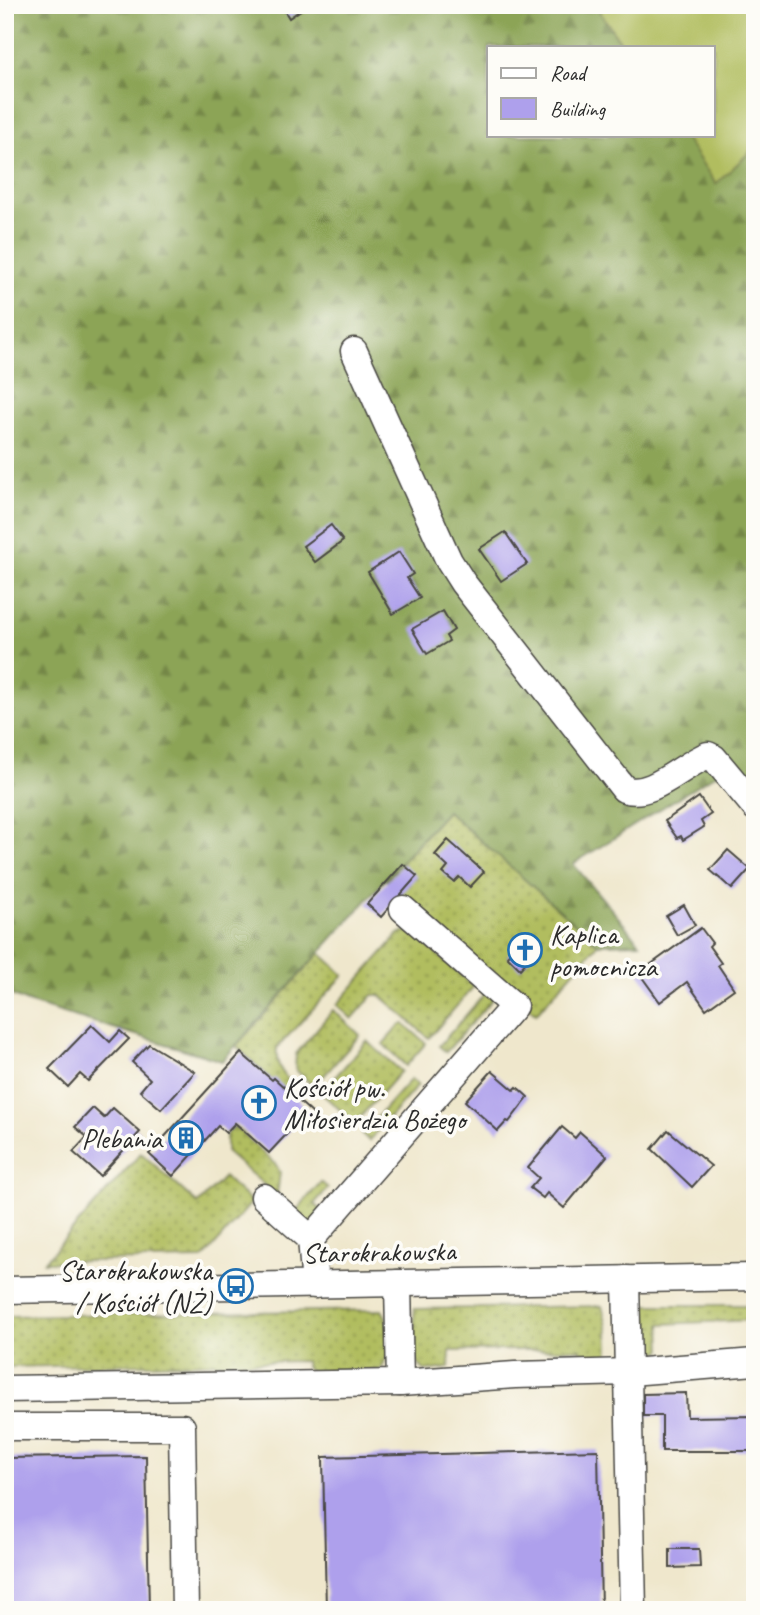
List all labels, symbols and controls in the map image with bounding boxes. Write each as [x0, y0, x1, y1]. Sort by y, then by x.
legend [487, 46, 714, 136]
text: Road [550, 60, 589, 86]
text: Building [550, 96, 607, 122]
place label: Kaplica pomocnicza [550, 917, 658, 984]
church icon: Kaplica pomocnicza [506, 931, 544, 969]
place label: Kościół pw. Miłosierdzia Bożego [284, 1070, 468, 1137]
church icon: Kościół pw. Miłosierdzia Bożego [240, 1084, 278, 1122]
building icon: Plebania [167, 1119, 205, 1157]
place label: Plebania [81, 1121, 164, 1156]
street label: Starokrakowska [302, 1233, 458, 1271]
place label: Starokrakowska / Kościół (NŻ) [59, 1253, 214, 1320]
bus stop icon: Starokrakowska / Kościół (NŻ) [217, 1267, 255, 1305]

